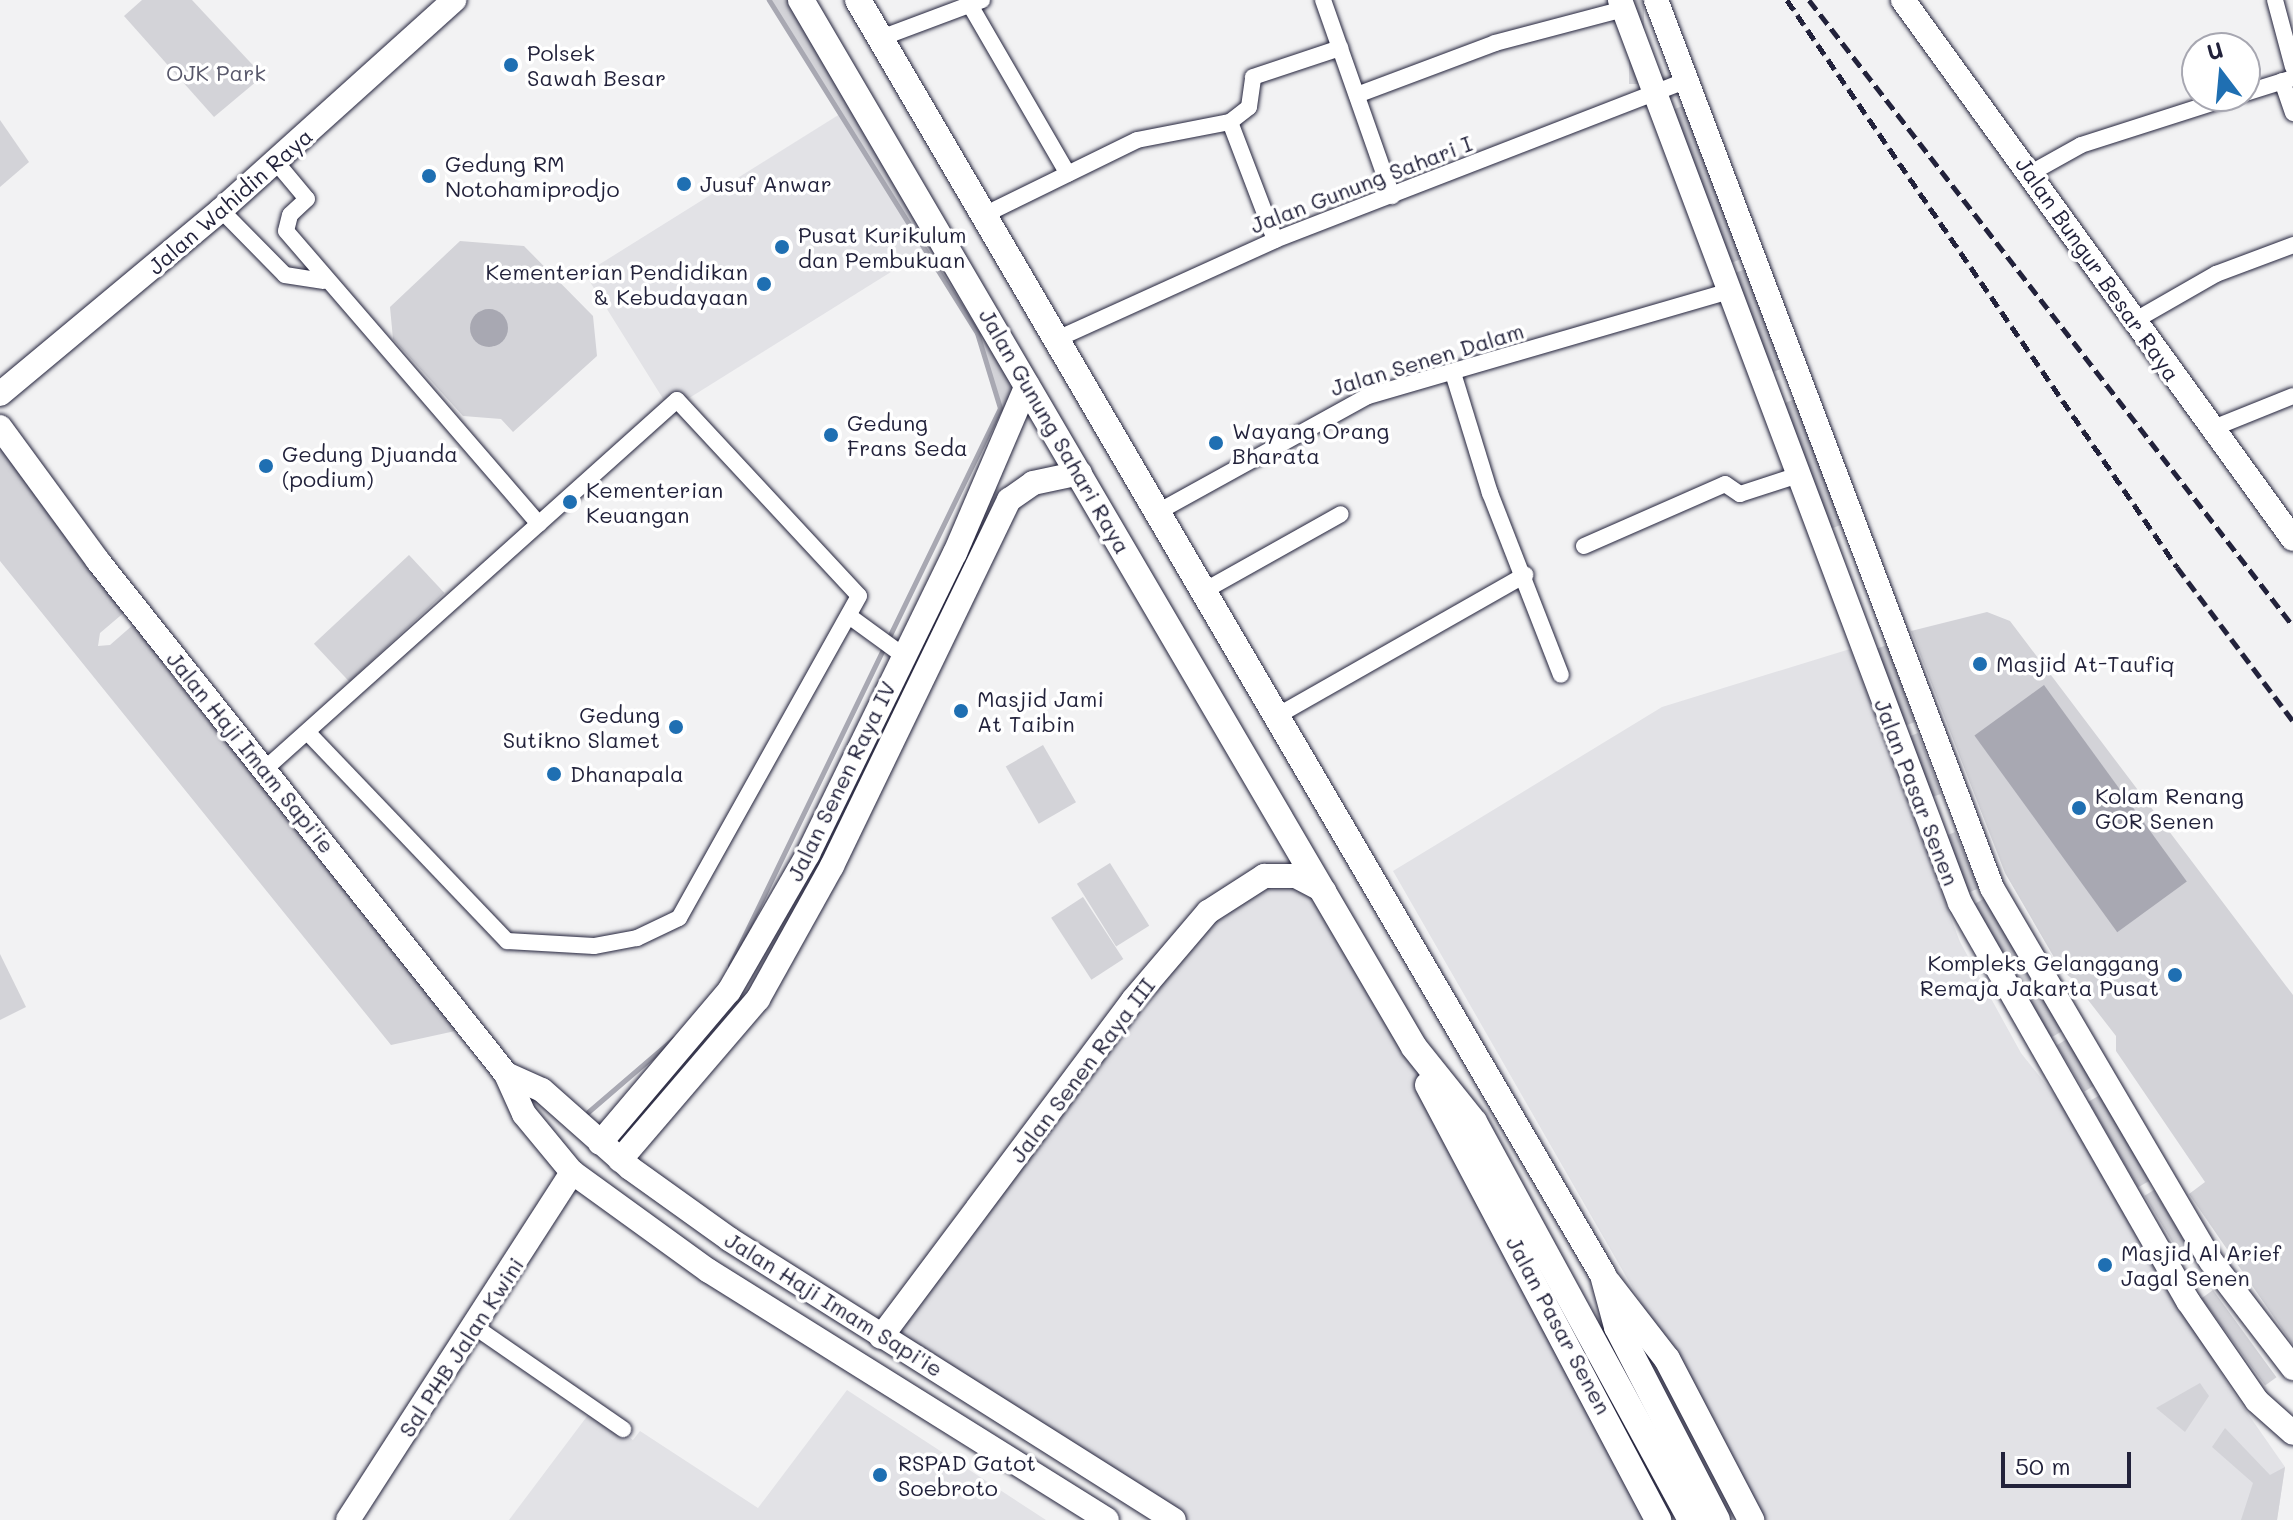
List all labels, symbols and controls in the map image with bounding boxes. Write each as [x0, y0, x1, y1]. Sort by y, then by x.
north arrow [2181, 32, 2261, 112]
text: U [2203, 34, 2226, 66]
place label: Polsek Sawah Besar [527, 39, 666, 90]
marker: Polsek Sawah Besar [502, 56, 520, 74]
park label: OJK Park [166, 60, 266, 86]
street label: Jalan Wahidin Raya [142, 122, 318, 280]
street label: Jalan Gunung Sahari I [1246, 129, 1476, 239]
place label: Gedung RM Notohamiprodjo [445, 150, 619, 202]
street label: Jalan Bungur Besar Raya [2010, 152, 2186, 386]
marker: Gedung RM Notohamiprodjo [420, 167, 438, 185]
place label: Jusuf Anwar [700, 171, 832, 197]
marker: Jusuf Anwar [675, 175, 693, 193]
place label: Pusat Kurikulum dan Pembukuan [798, 221, 967, 272]
marker: Pusat Kurikulum dan Pembukuan [773, 238, 791, 256]
place label: Kementerian Pendidikan & Kebudayaan [485, 258, 748, 310]
marker: Kementerian Pendidikan & Kebudayaan [755, 275, 773, 293]
street label: Jalan Gunung Sahari Raya [974, 304, 1136, 558]
street label: Jalan Senen Dalam [1327, 317, 1527, 401]
place label: Gedung Frans Seda [847, 409, 968, 460]
place label: Wayang Orang Bharata [1232, 417, 1389, 468]
marker: Gedung Frans Seda [822, 426, 840, 444]
marker: Wayang Orang Bharata [1207, 434, 1225, 452]
place label: Gedung Djuanda (podium) [282, 440, 458, 492]
marker: Gedung Djuanda (podium) [257, 457, 275, 475]
place label: Kementerian Keuangan [586, 476, 723, 528]
marker: Kementerian Keuangan [561, 493, 579, 511]
street label: Jalan Haji Imam Sapi'ie [161, 646, 341, 858]
place label: Masjid At-Taufiq [1996, 651, 2175, 677]
marker: Masjid At-Taufiq [1971, 655, 1989, 673]
street label: Jalan Senen Raya IV [781, 677, 901, 885]
place label: Masjid Jami At Taibin [977, 685, 1104, 736]
street label: Jalan Pasar Senen [1869, 695, 1965, 889]
place label: Gedung Sutikno Slamet [503, 701, 660, 752]
marker: Masjid Jami At Taibin [952, 702, 970, 720]
marker: Gedung Sutikno Slamet [667, 718, 685, 736]
place label: Dhanapala [570, 761, 684, 787]
marker: Dhanapala [545, 765, 563, 783]
place label: Kolam Renang GOR Senen [2095, 782, 2244, 834]
marker: Kolam Renang GOR Senen [2070, 799, 2088, 817]
place label: Kompleks Gelanggang Remaja Jakarta Pusat [1920, 949, 2159, 1000]
marker: Kompleks Gelanggang Remaja Jakarta Pusat [2166, 966, 2184, 984]
street label: Jalan Senen Raya III [1004, 973, 1160, 1167]
street label: Jalan Haji Imam Sapi'ie [720, 1226, 948, 1382]
street label: Jalan Pasar Senen [1501, 1231, 1617, 1419]
place label: Masjid Al Arief Jagal Senen [2121, 1239, 2281, 1290]
street label: Sal PHB Jalan Kwini [393, 1252, 529, 1442]
marker: Masjid Al Arief Jagal Senen [2096, 1256, 2114, 1274]
scale bar [2005, 1436, 2135, 1486]
place label: RSPAD Gatot Soebroto [898, 1449, 1036, 1500]
text: 50 m [2015, 1450, 2071, 1481]
marker: RSPAD Gatot Soebroto [869, 1464, 891, 1486]

